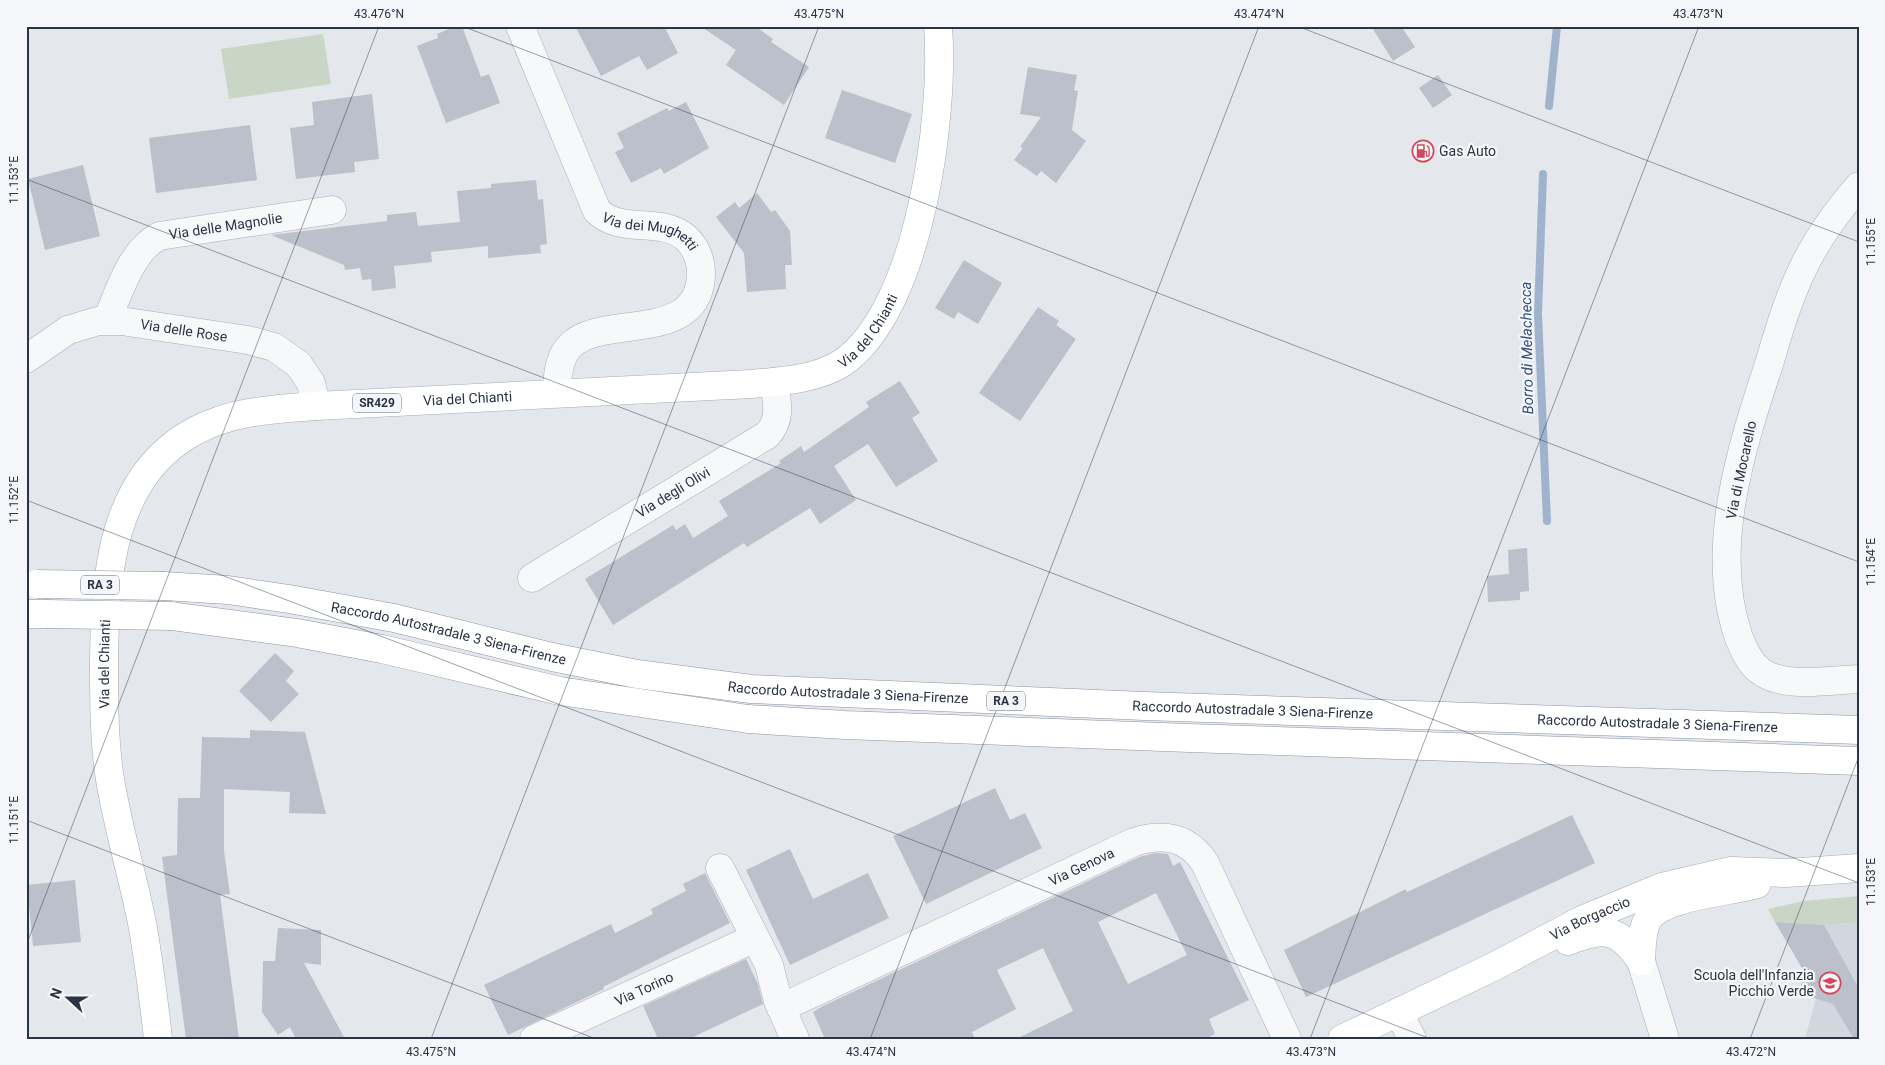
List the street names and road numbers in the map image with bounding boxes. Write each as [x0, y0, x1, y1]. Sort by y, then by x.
street label: Via dei Mughetti [599, 209, 702, 253]
street label: Via delle Magnolie [168, 210, 283, 242]
street label: Via del Chianti [835, 291, 901, 371]
street label: Via delle Rose [139, 316, 229, 345]
street label: Via del Chianti [423, 388, 512, 409]
road number: SR429 [353, 393, 401, 412]
street label: Via di Mocarello [1723, 419, 1759, 521]
street label: Via degli Olivi [633, 464, 713, 521]
road number: RA 3 [81, 576, 119, 594]
street label: Raccordo Autostradale 3 Siena-Firenze [330, 599, 568, 668]
street label: Via del Chianti [96, 619, 113, 709]
street label: Raccordo Autostradale 3 Siena-Firenze [727, 678, 969, 706]
road number: RA 3 [987, 691, 1025, 710]
street label: Raccordo Autostradale 3 Siena-Firenze [1132, 698, 1373, 722]
street label: Raccordo Autostradale 3 Siena-Firenze [1537, 711, 1778, 735]
street label: Via Genova [1046, 845, 1117, 889]
street label: Via Borgaccio [1547, 893, 1632, 943]
street label: Via Torino [612, 968, 676, 1009]

